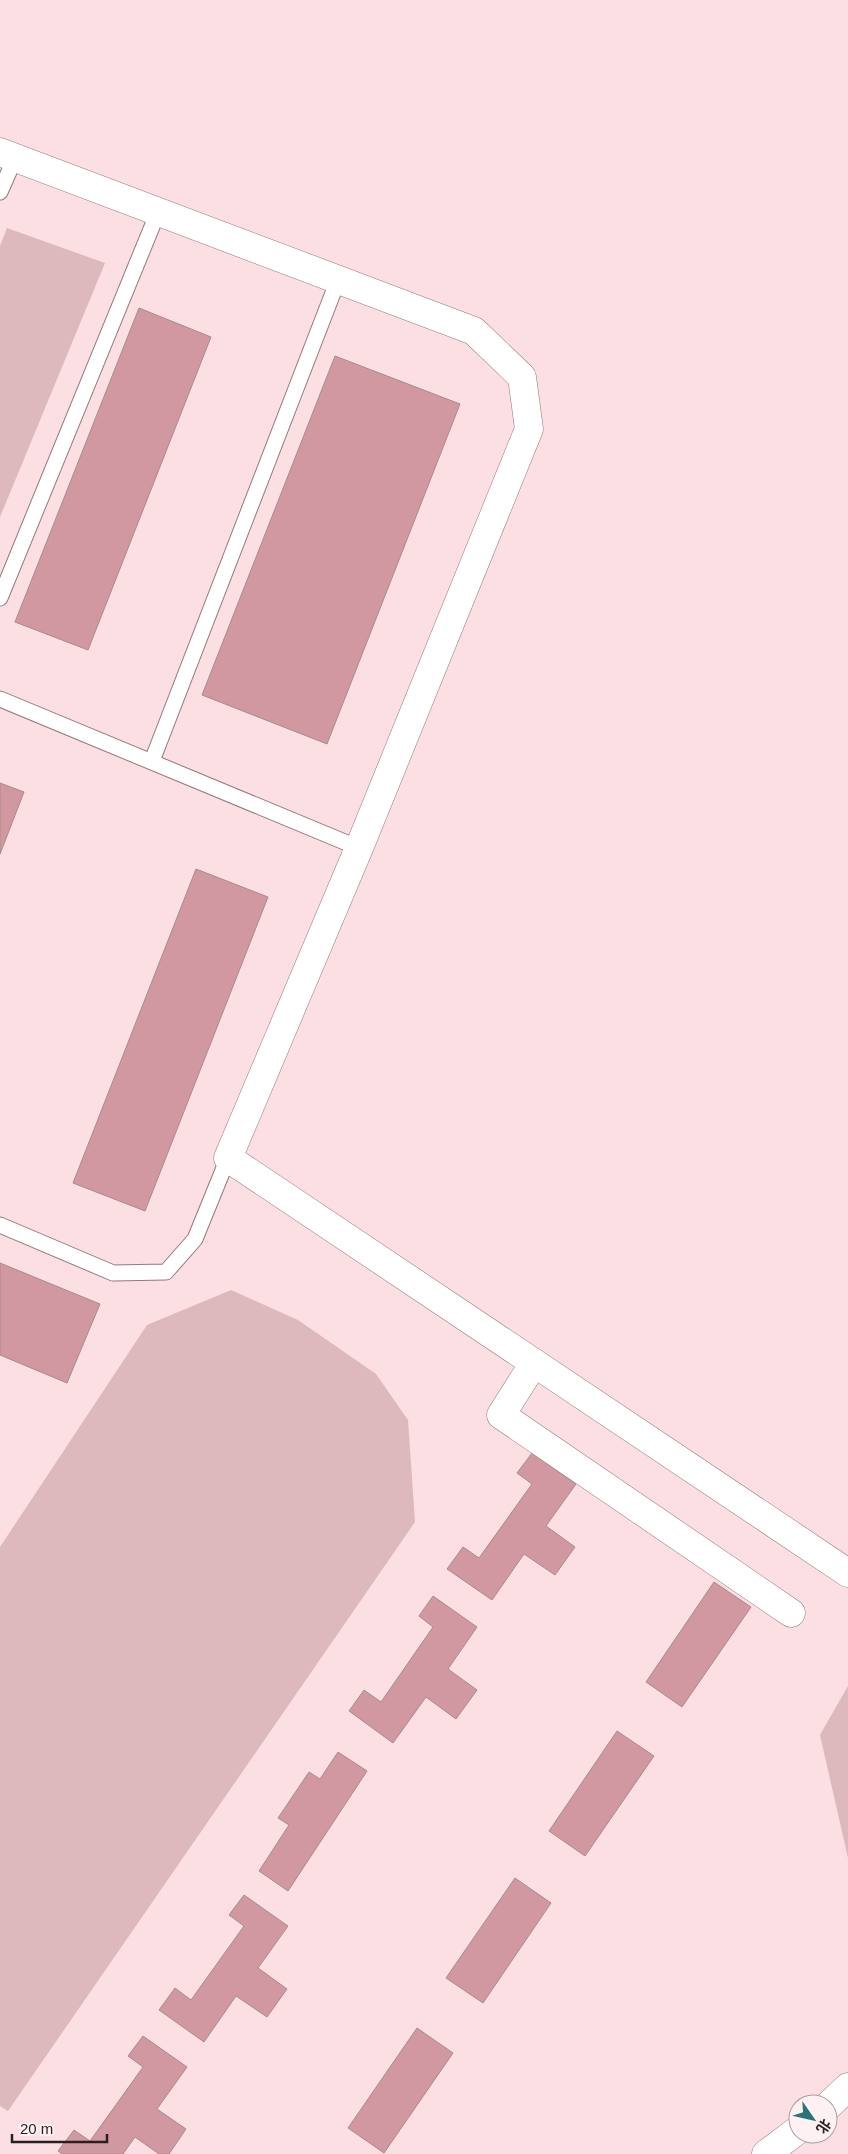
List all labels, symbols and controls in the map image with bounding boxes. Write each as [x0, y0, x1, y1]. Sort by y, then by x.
north arrow [788, 2094, 838, 2144]
scale bar [12, 2112, 108, 2144]
text: 北 [813, 2116, 834, 2137]
text: 20 m [20, 2120, 53, 2137]

